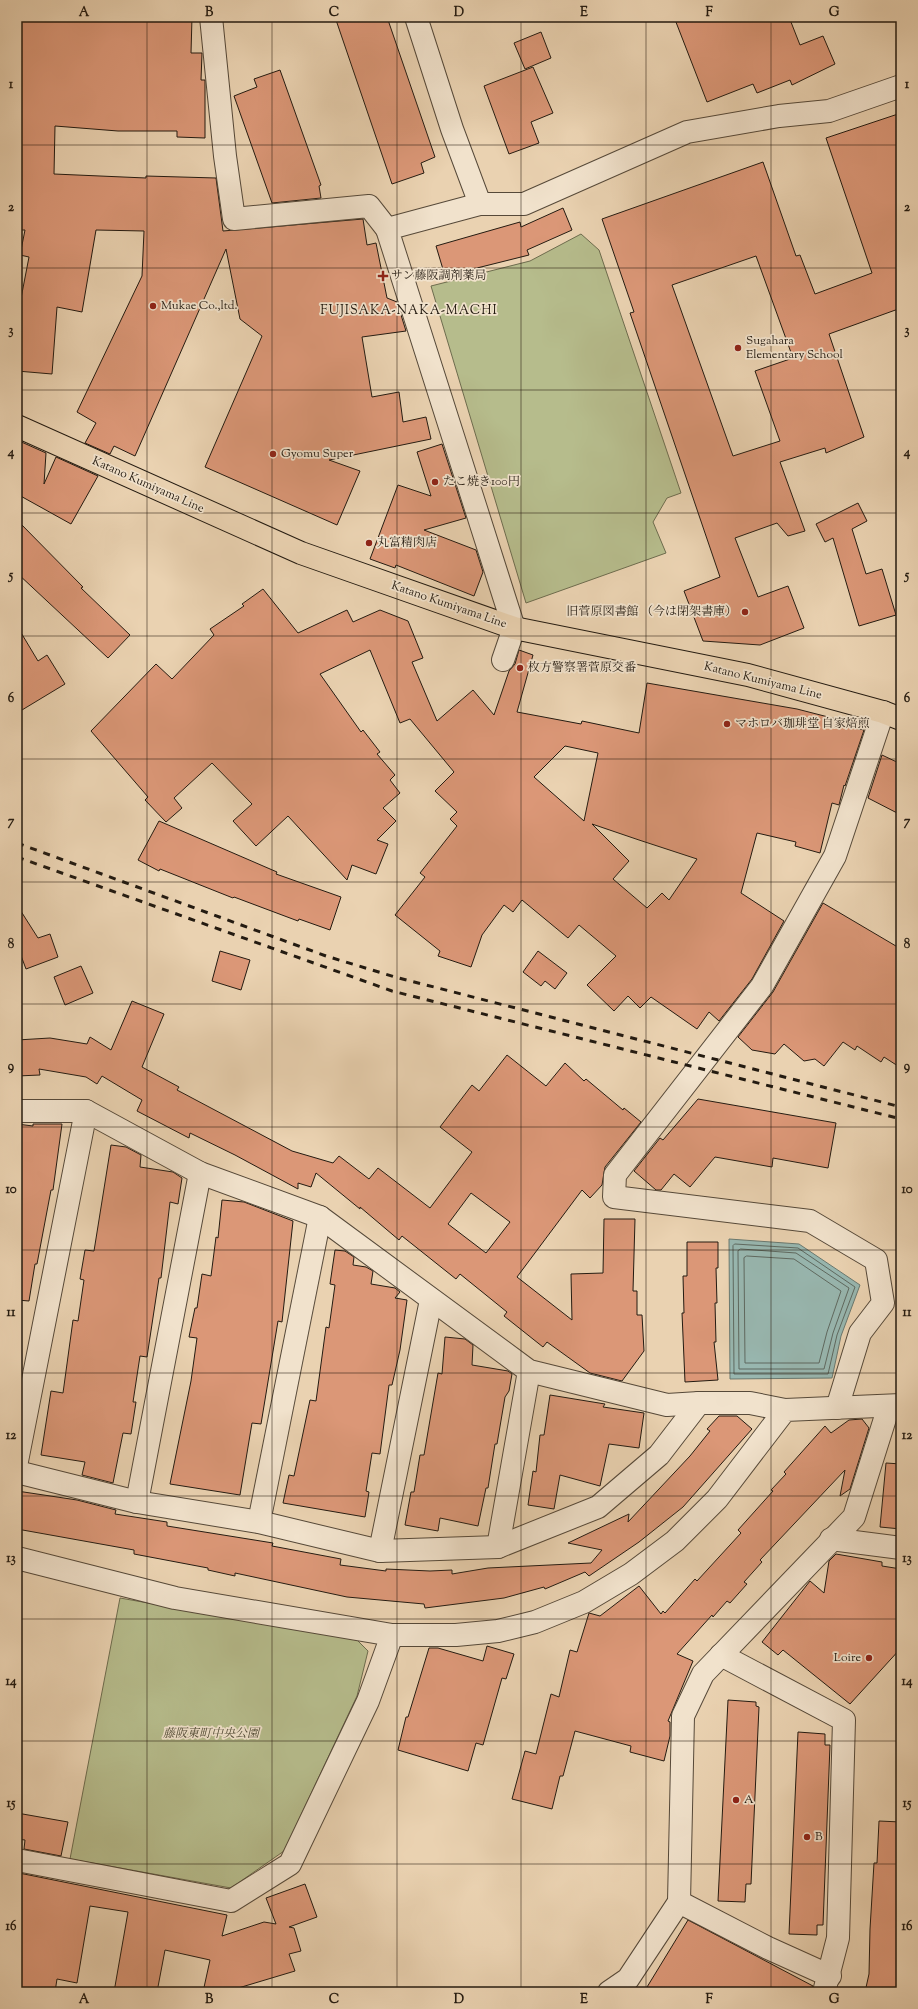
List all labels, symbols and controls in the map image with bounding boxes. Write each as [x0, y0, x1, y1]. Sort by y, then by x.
text: A [79, 4, 90, 22]
text: B [205, 4, 214, 22]
text: C [329, 4, 339, 22]
text: D [454, 4, 464, 22]
text: E [580, 4, 588, 22]
text: F [705, 4, 713, 22]
text: G [829, 4, 840, 22]
text: 1 [9, 76, 14, 94]
text: 1 [905, 76, 910, 94]
text: 2 [8, 199, 15, 217]
text: 2 [904, 199, 911, 217]
place label: サン藤阪調剤薬局 [391, 267, 486, 285]
marker: サン藤阪調剤薬局 [378, 271, 388, 281]
place label: Mukae Co.,ltd. [161, 297, 238, 315]
marker: Mukae Co.,ltd. [148, 301, 158, 311]
district label: FUJISAKA-NAKA-MACHI [320, 302, 498, 320]
text: 3 [8, 322, 14, 340]
text: 3 [904, 322, 910, 340]
place label: Sugahara Elementary School [746, 332, 843, 364]
marker: Sugahara Elementary School [733, 343, 743, 353]
text: 4 [7, 444, 15, 462]
text: 4 [903, 444, 911, 462]
place label: Gyomu Super [281, 445, 354, 463]
marker: Gyomu Super [268, 449, 278, 459]
street label: Katano Kumiyama Line [89, 452, 207, 518]
place label: たこ焼き100円 [443, 473, 520, 491]
marker: たこ焼き100円 [430, 477, 440, 487]
place label: 丸富精肉店 [377, 534, 437, 552]
marker: 丸富精肉店 [364, 538, 374, 548]
text: 5 [8, 567, 14, 585]
text: 5 [904, 567, 910, 585]
street label: Katano Kumiyama Line [389, 577, 510, 633]
place label: 旧菅原図書館 （今は閉架書庫） [566, 603, 737, 621]
marker: 旧菅原図書館 （今は閉架書庫） [740, 607, 750, 617]
street label: Katano Kumiyama Line [702, 658, 824, 704]
place label: 枚方警察署菅原交番 [528, 659, 636, 677]
marker: 枚方警察署菅原交番 [515, 663, 525, 673]
text: 6 [8, 690, 15, 708]
text: 6 [904, 690, 911, 708]
place label: マホロバ珈琲堂 自家焙煎 [735, 715, 870, 733]
marker: マホロバ珈琲堂 自家焙煎 [722, 719, 732, 729]
text: 7 [8, 813, 15, 831]
text: 7 [904, 813, 911, 831]
text: 8 [8, 936, 15, 954]
text: 8 [904, 936, 911, 954]
text: 9 [8, 1058, 15, 1076]
text: 9 [904, 1058, 911, 1076]
text: 10 [5, 1181, 17, 1199]
text: 10 [901, 1181, 913, 1199]
text: 11 [7, 1304, 16, 1322]
text: 11 [903, 1304, 912, 1322]
text: 12 [6, 1427, 17, 1445]
text: 12 [902, 1427, 913, 1445]
text: 13 [6, 1550, 16, 1568]
text: 13 [902, 1550, 912, 1568]
place label: Loire [834, 1649, 861, 1667]
marker: Loire [864, 1653, 874, 1663]
text: 14 [6, 1673, 17, 1691]
text: 14 [902, 1673, 913, 1691]
park label: 藤阪東町中央公園 [163, 1725, 261, 1743]
place label: A [744, 1791, 754, 1809]
text: 15 [7, 1795, 16, 1813]
marker: A [731, 1795, 741, 1805]
text: 15 [903, 1795, 912, 1813]
place label: B [815, 1828, 823, 1846]
marker: B [802, 1832, 812, 1842]
text: 16 [6, 1918, 17, 1936]
text: 16 [902, 1918, 913, 1936]
text: A [79, 1991, 90, 2009]
text: B [205, 1991, 214, 2009]
text: C [329, 1991, 339, 2009]
text: D [454, 1991, 464, 2009]
text: E [580, 1991, 588, 2009]
text: F [705, 1991, 713, 2009]
text: G [829, 1991, 840, 2009]

